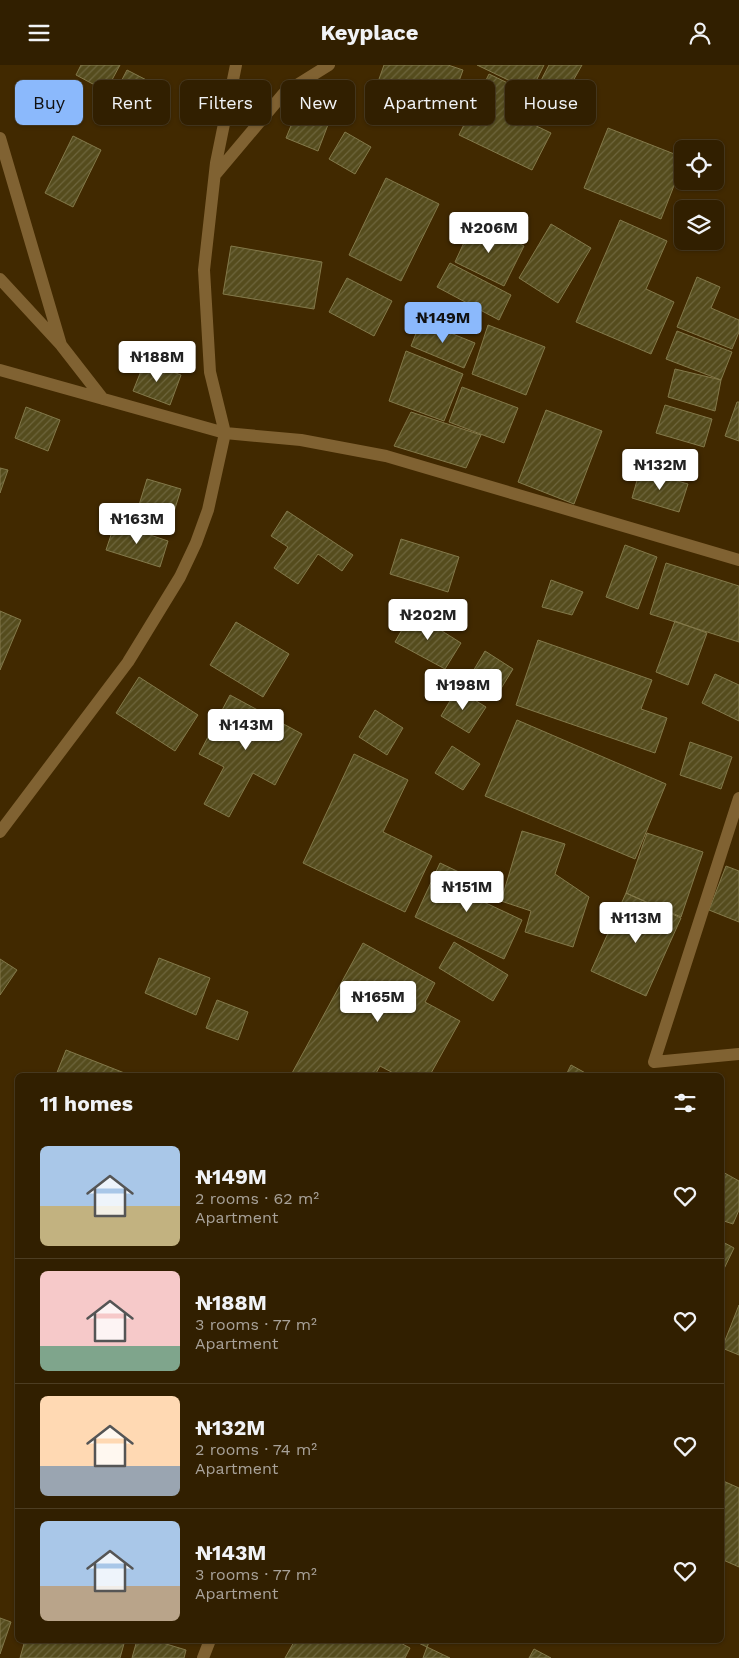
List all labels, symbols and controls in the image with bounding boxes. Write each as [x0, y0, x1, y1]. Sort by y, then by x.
icon: menu [25, 19, 53, 47]
icon: person [686, 19, 714, 47]
text: Keyplace [320, 20, 419, 45]
chip: Buy [15, 80, 83, 125]
chip: Rent [93, 80, 170, 125]
chip: Filters [180, 80, 271, 125]
chip: New [281, 80, 355, 125]
chip: Apartment [365, 80, 495, 125]
chip: House [505, 80, 596, 125]
map controls [674, 140, 724, 250]
button: locate [674, 140, 724, 190]
button: layers [674, 200, 724, 250]
pin: ₦206M [454, 211, 524, 254]
text: ₦206M [460, 218, 518, 237]
pin: ₦149M [408, 301, 478, 344]
text: ₦149M [416, 308, 470, 327]
pin: ₦188M [122, 341, 192, 383]
text: ₦188M [130, 347, 184, 366]
pin: ₦132M [625, 449, 695, 491]
text: ₦132M [633, 455, 687, 474]
pin: ₦163M [102, 503, 172, 545]
text: ₦163M [110, 509, 164, 528]
pin: ₦202M [393, 599, 463, 641]
text: ₦202M [399, 605, 457, 624]
pin: ₦198M [428, 669, 498, 711]
text: ₦198M [436, 675, 490, 694]
pin: ₦143M [211, 709, 281, 751]
text: ₦143M [219, 715, 273, 734]
pin: ₦151M [432, 871, 502, 913]
text: ₦151M [442, 877, 492, 896]
pin: ₦113M [601, 901, 671, 944]
text: ₦113M [610, 908, 662, 927]
pin: ₦165M [343, 981, 413, 1023]
text: ₦165M [351, 987, 405, 1006]
icon: filters [671, 1089, 699, 1117]
text: 11 homes [40, 1091, 133, 1116]
text: ₦149M [195, 1164, 267, 1189]
icon: home [80, 1166, 140, 1226]
icon: heart [671, 1182, 699, 1210]
text: 2 rooms · 62 m² [195, 1189, 319, 1208]
text: Apartment [195, 1208, 278, 1227]
text: ₦188M [195, 1290, 267, 1315]
icon: home [80, 1291, 140, 1351]
icon: heart [671, 1307, 699, 1335]
text: 3 rooms · 77 m² [195, 1315, 317, 1334]
text: Apartment [195, 1334, 278, 1353]
text: ₦132M [195, 1415, 265, 1440]
icon: home [80, 1416, 140, 1476]
icon: heart [671, 1432, 699, 1460]
text: 2 rooms · 74 m² [195, 1440, 317, 1459]
text: Apartment [195, 1459, 278, 1478]
text: ₦143M [195, 1540, 266, 1565]
icon: home [80, 1541, 140, 1601]
icon: heart [671, 1557, 699, 1585]
text: 3 rooms · 77 m² [195, 1565, 317, 1584]
text: Apartment [195, 1584, 278, 1603]

